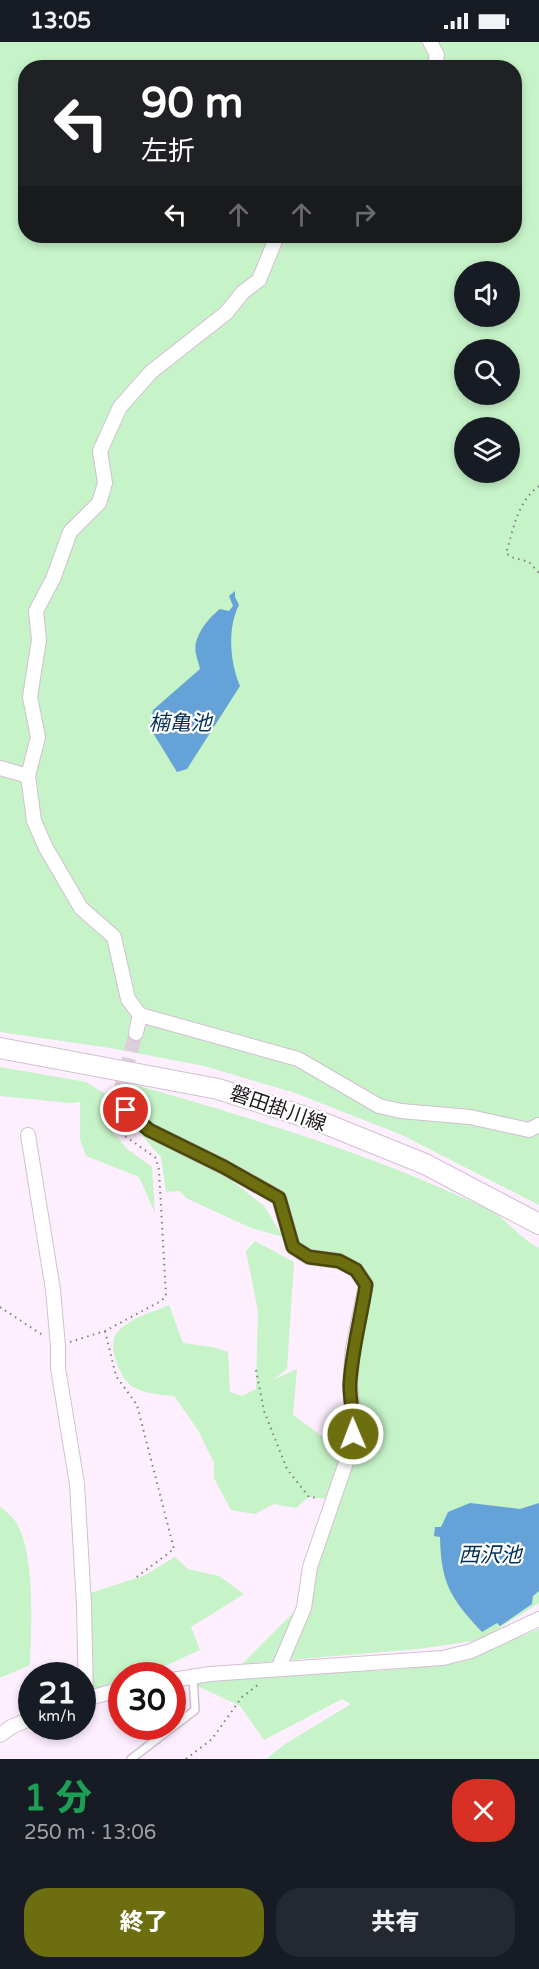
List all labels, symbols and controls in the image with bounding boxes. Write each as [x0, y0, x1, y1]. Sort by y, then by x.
text: 13:05 [30, 8, 91, 34]
text: 90 m [141, 78, 243, 129]
icon: left [42, 84, 120, 162]
text: 左折 [141, 135, 195, 168]
icon: left [159, 198, 192, 231]
icon: ahead [222, 198, 255, 231]
icon: ahead [285, 198, 318, 231]
icon: right [348, 198, 381, 231]
map controls [454, 261, 520, 483]
button: sound [454, 261, 520, 327]
button: search [454, 339, 520, 405]
button: layers [454, 417, 520, 483]
water label: 楠亀池 [149, 711, 213, 736]
street label: 磐田掛川線 [227, 1081, 329, 1137]
pin [100, 1084, 151, 1135]
icon: arrive [109, 1093, 142, 1126]
position arrow [321, 1402, 385, 1466]
water label: 西沢池 [459, 1543, 523, 1568]
speed limit sign: 30 [108, 1662, 186, 1740]
text: 21 [38, 1675, 76, 1712]
text: km/h [38, 1707, 76, 1725]
text: 1 分 [24, 1777, 92, 1820]
button: close [452, 1779, 515, 1842]
text: 250 m · 13:06 [24, 1821, 156, 1845]
button: 終了 [24, 1888, 264, 1957]
button: 共有 [276, 1888, 515, 1957]

